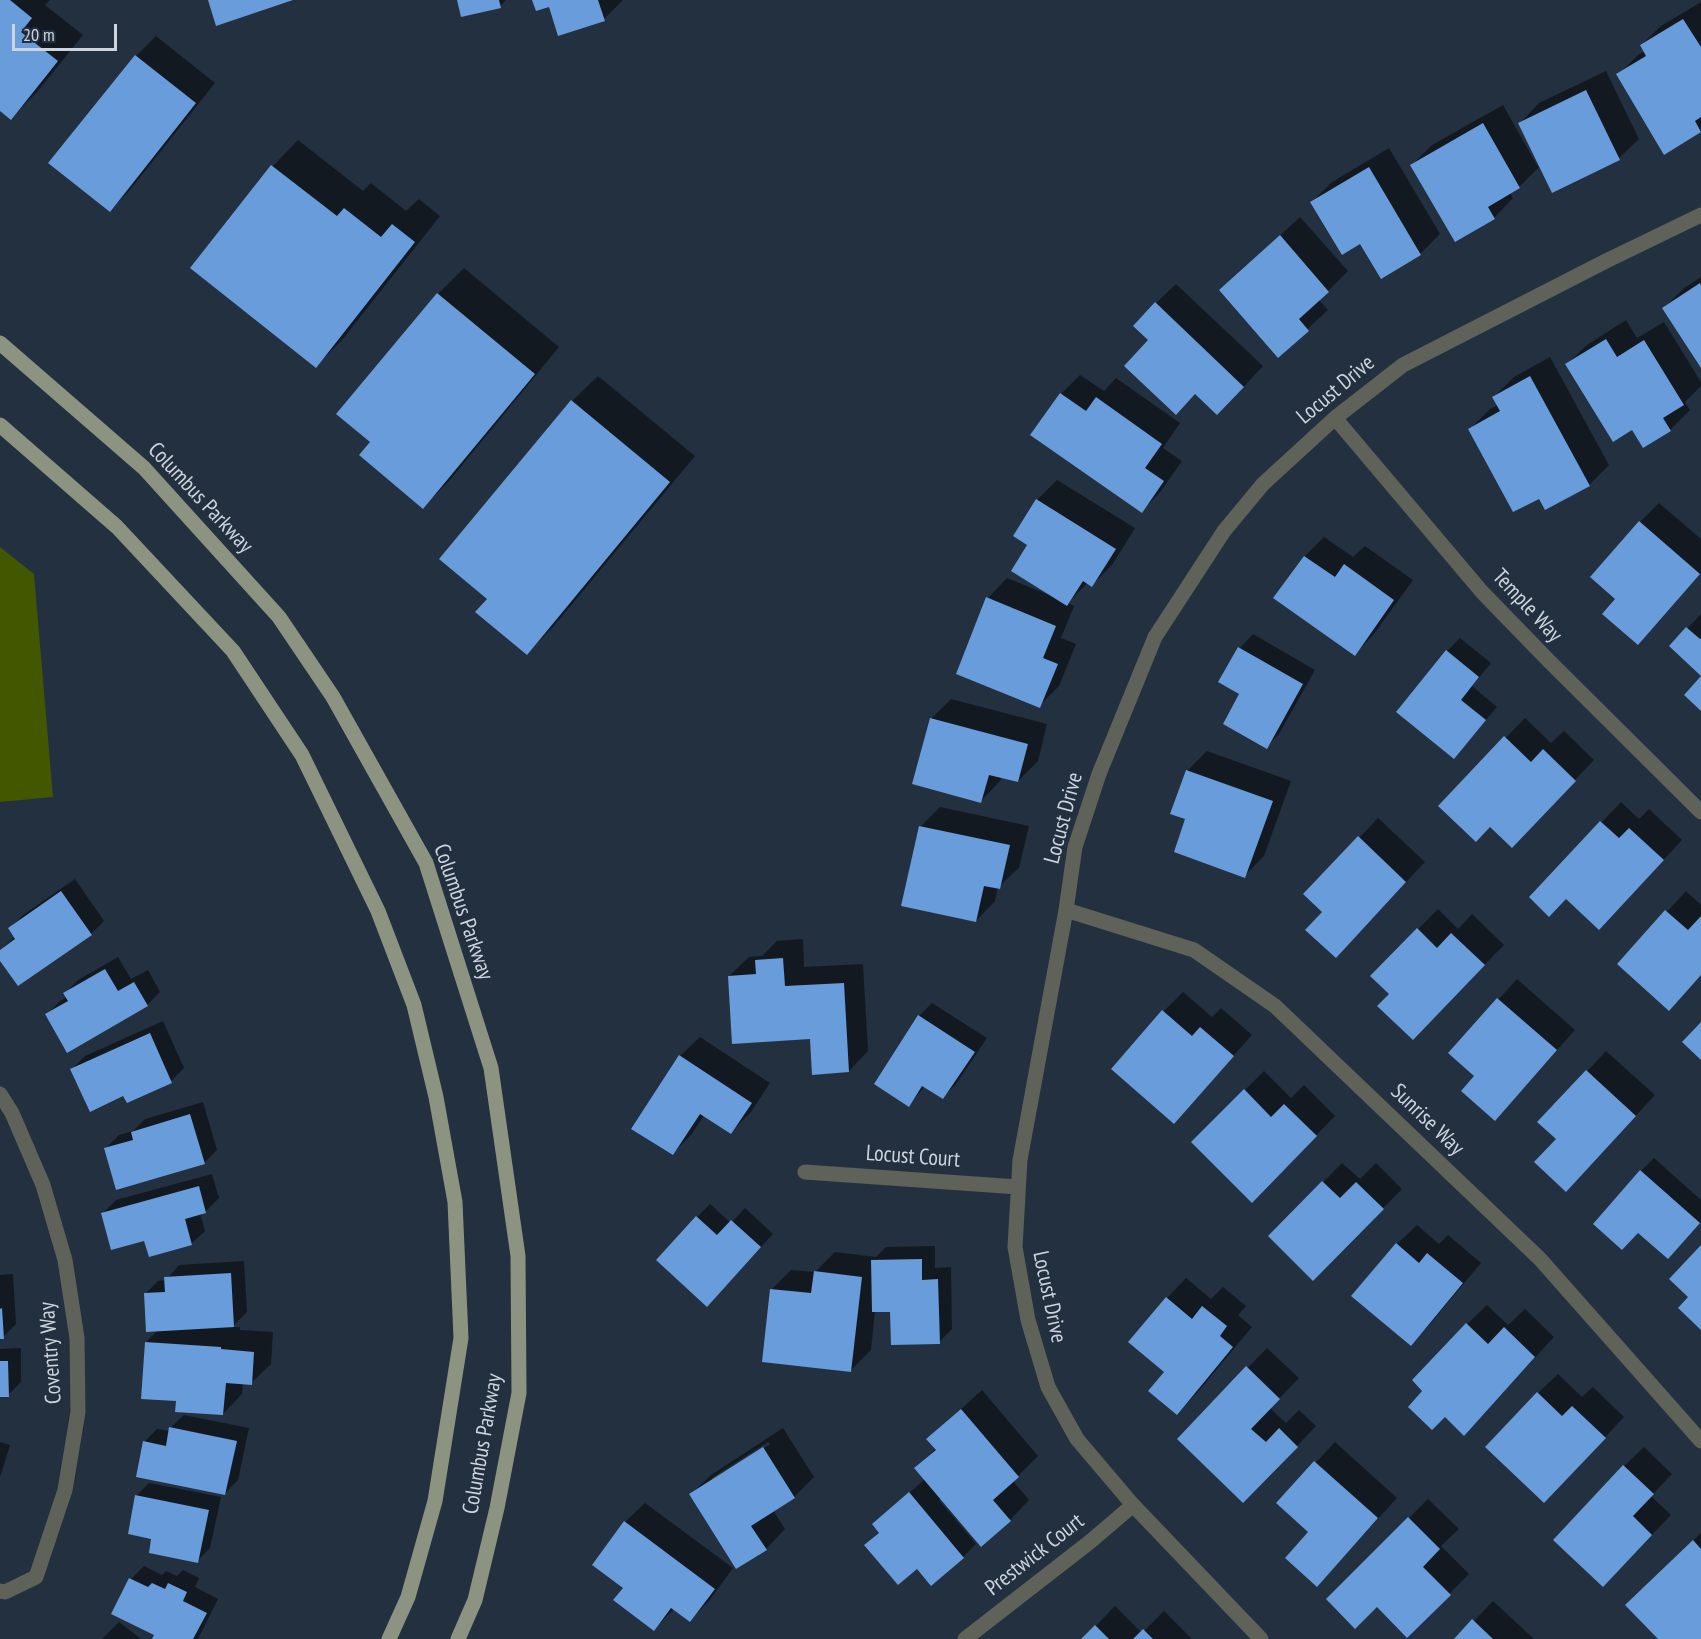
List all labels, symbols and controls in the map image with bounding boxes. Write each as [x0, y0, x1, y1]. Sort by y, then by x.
scale bar [15, 12, 120, 50]
text: 20 m [23, 23, 55, 46]
street label: Locust Drive [1292, 350, 1380, 430]
street label: Columbus Parkway [142, 437, 258, 559]
street label: Temple Way [1486, 564, 1568, 648]
street label: Locust Drive [1039, 770, 1089, 866]
street label: Columbus Parkway [427, 841, 499, 983]
street label: Sunrise Way [1385, 1079, 1469, 1161]
street label: Locust Court [865, 1141, 961, 1173]
street label: Locust Drive [1026, 1249, 1072, 1345]
street label: Coventry Way [34, 1301, 68, 1405]
street label: Columbus Parkway [458, 1372, 508, 1516]
street label: Prestwick Court [980, 1508, 1090, 1602]

